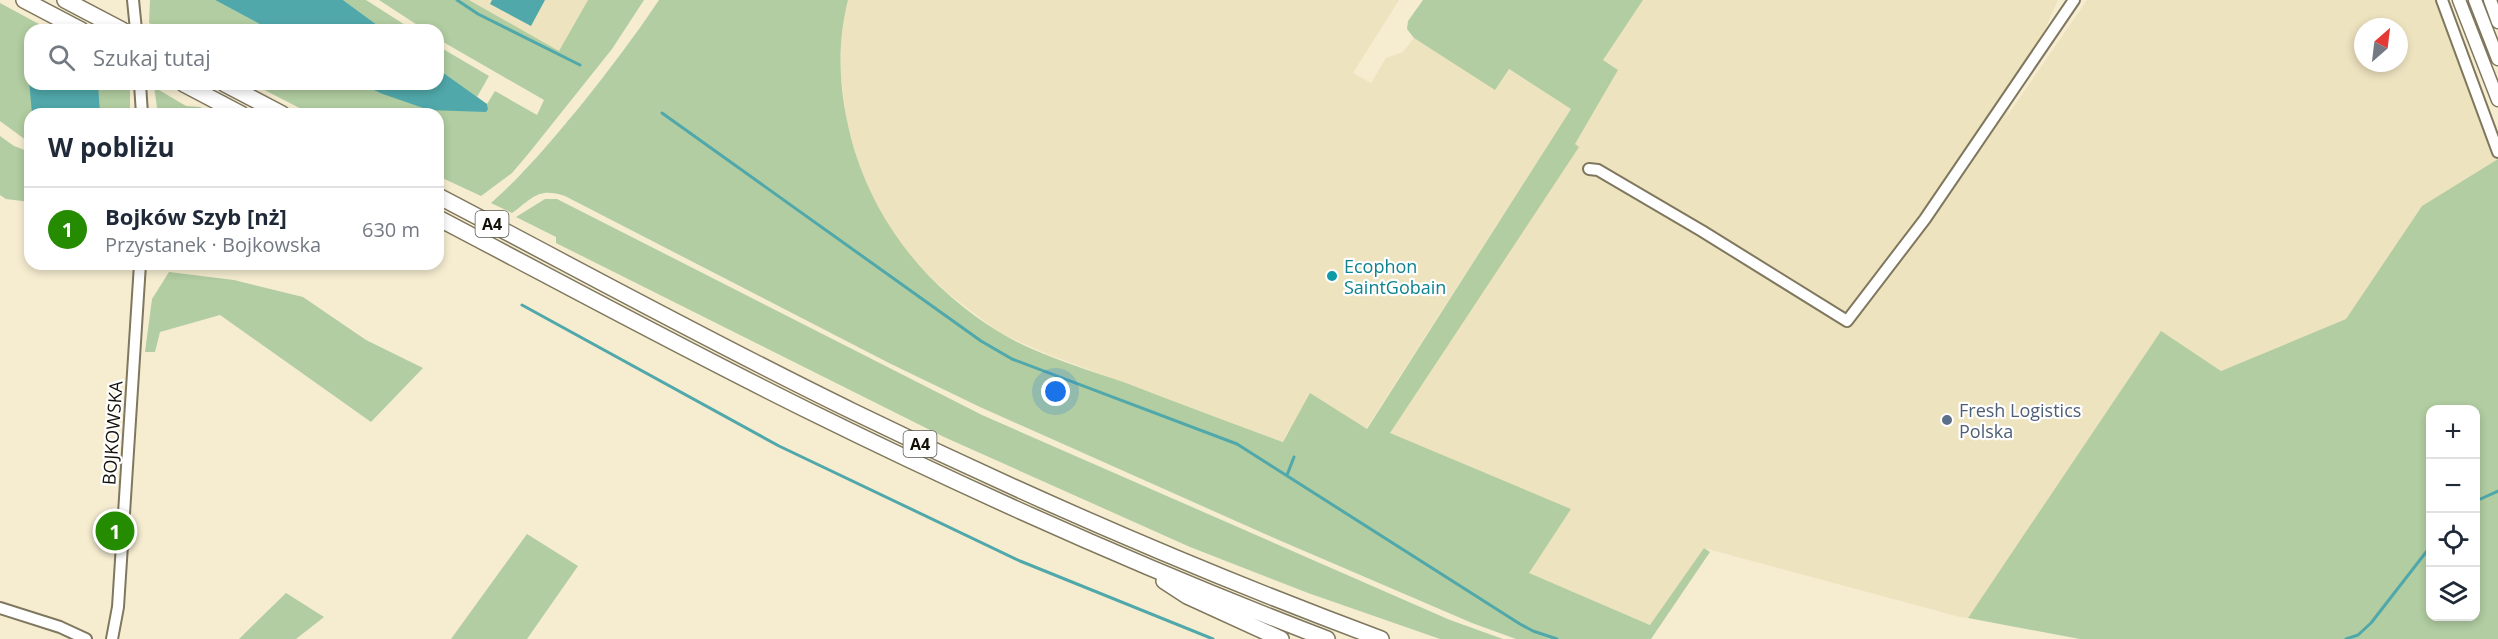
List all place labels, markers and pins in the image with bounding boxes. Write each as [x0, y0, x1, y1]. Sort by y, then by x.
place label: Ecophon SaintGobain [1344, 254, 1446, 299]
marker: Ecophon SaintGobain [1325, 269, 1339, 283]
place label: Fresh Logistics Polska [1959, 398, 2081, 443]
marker: Fresh Logistics Polska [1940, 413, 1954, 427]
pin: 1 [96, 508, 134, 554]

